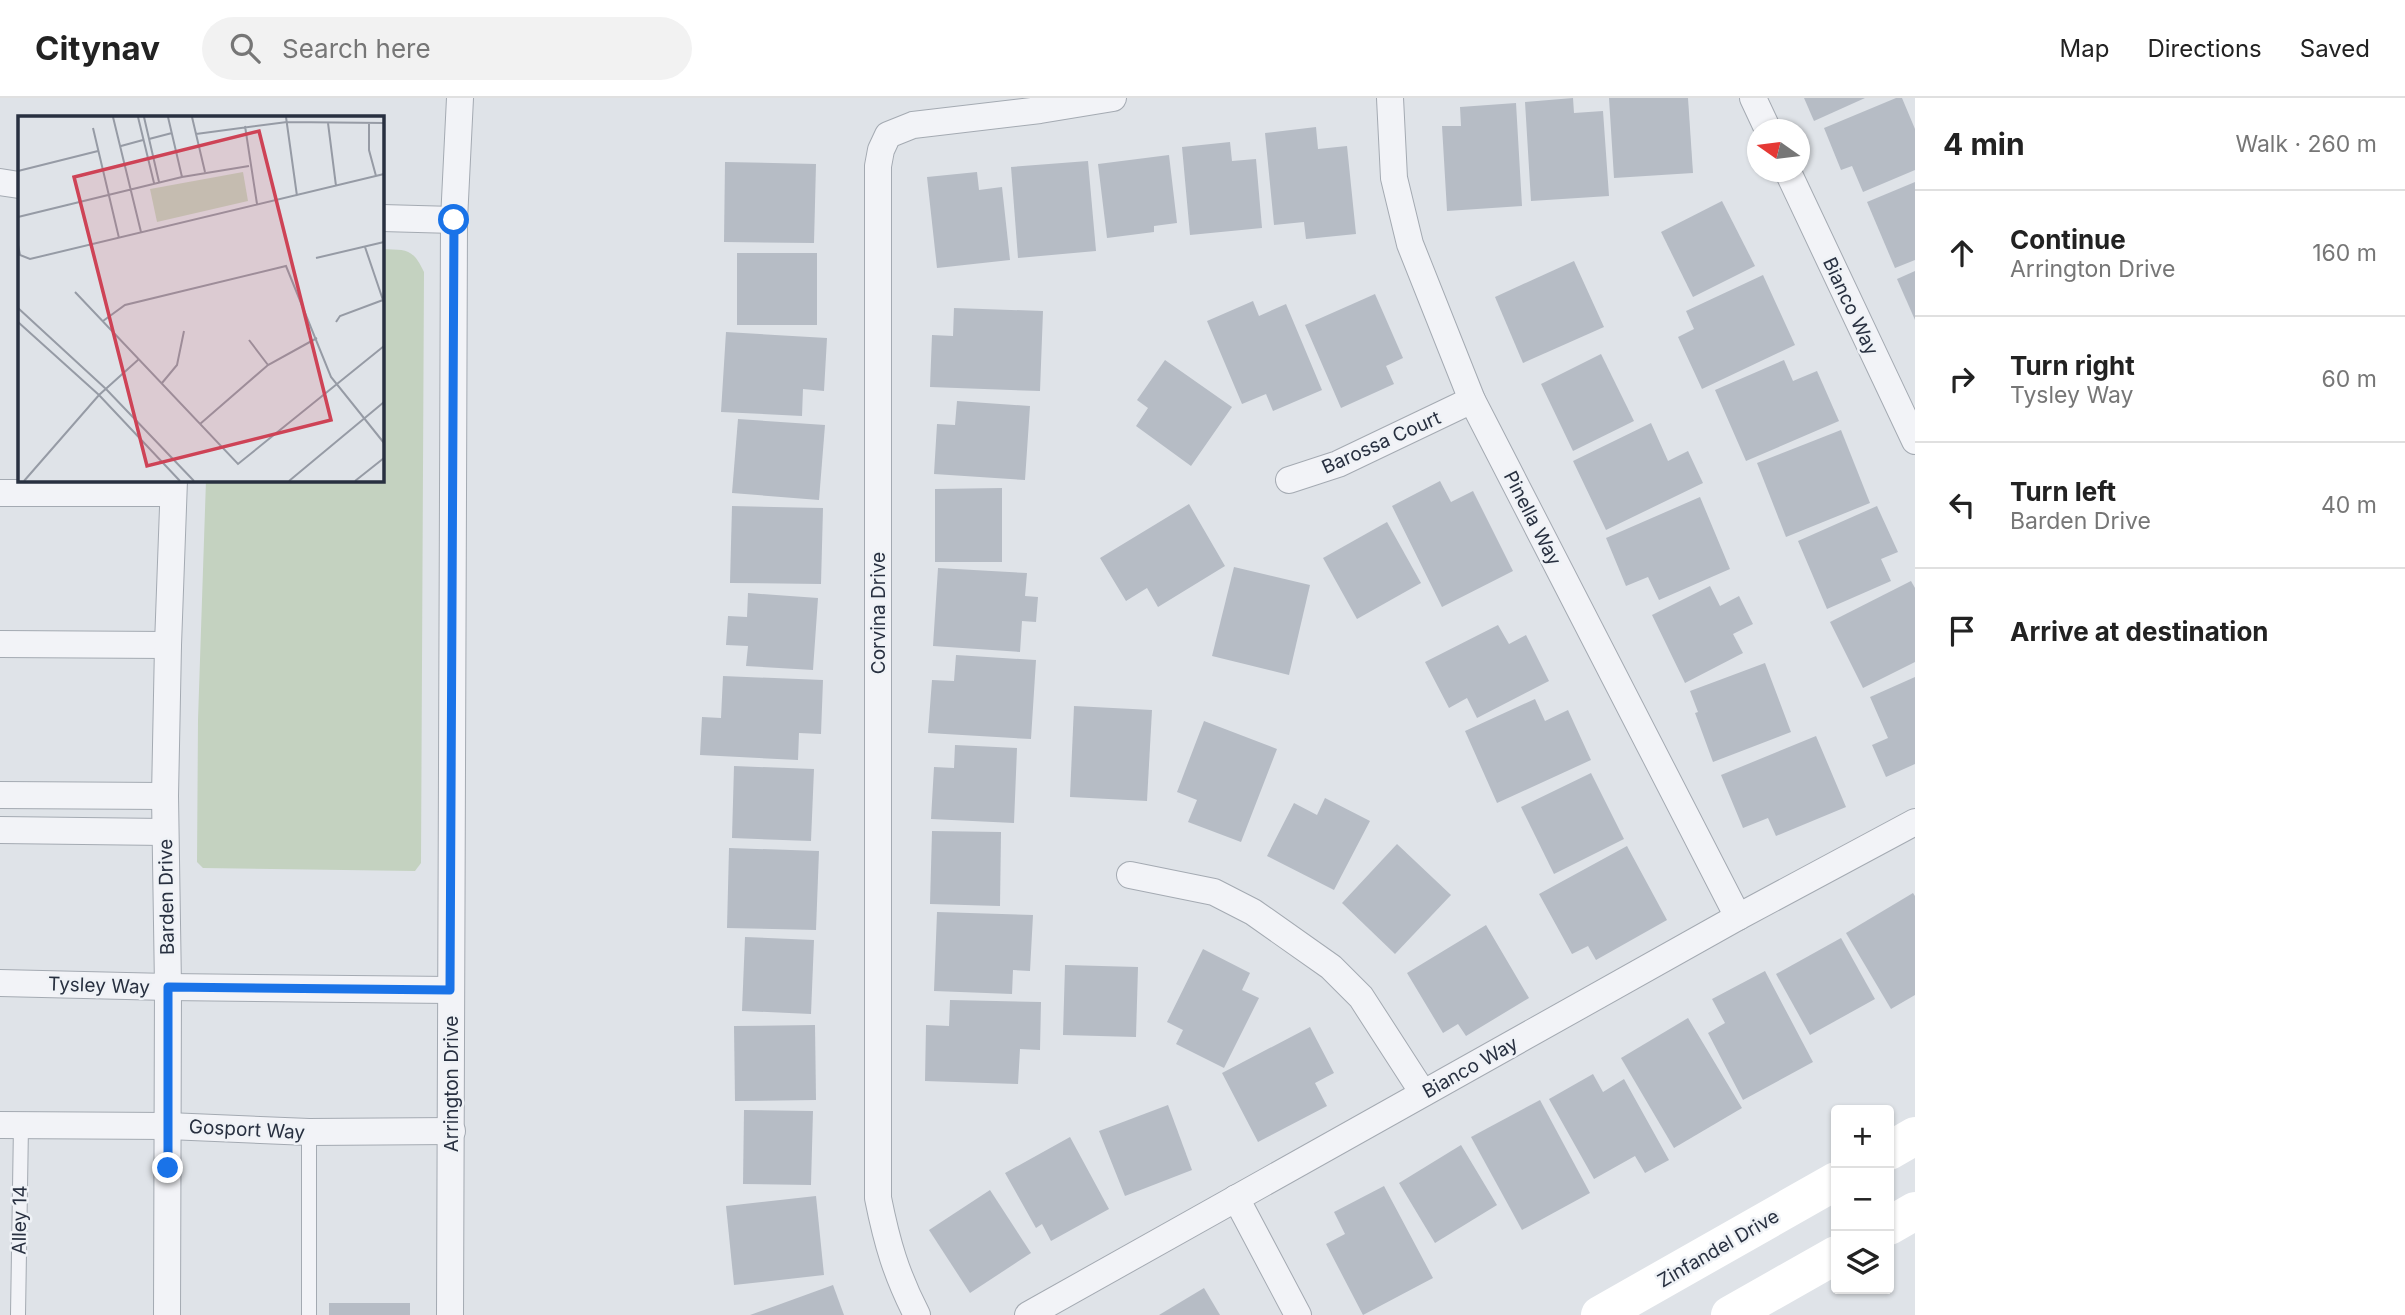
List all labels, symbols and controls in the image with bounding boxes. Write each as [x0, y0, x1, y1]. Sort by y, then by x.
search box [202, 17, 692, 80]
text: Citynav [35, 28, 160, 68]
icon: search [226, 29, 264, 67]
text: Search here [282, 33, 431, 64]
text: Map [2060, 34, 2109, 63]
text: Directions [2147, 34, 2262, 63]
text: Saved [2300, 34, 2370, 63]
inset map [18, 116, 383, 481]
north arrow [1747, 119, 1810, 182]
text: 4 min [1943, 126, 2025, 162]
text: Walk · 260 m [2235, 130, 2377, 158]
route start [438, 204, 469, 235]
text: Continue [2010, 224, 2126, 255]
icon: ahead [1943, 234, 1981, 272]
text: 160 m [2312, 239, 2377, 267]
street label: Bianco Way [1818, 254, 1883, 359]
text: Arrington Drive [2010, 255, 2175, 283]
text: Turn right [2010, 350, 2135, 381]
icon: right [1943, 360, 1981, 398]
text: 60 m [2322, 365, 2377, 393]
text: Tysley Way [2010, 381, 2133, 409]
street label: Barossa Court [1318, 406, 1444, 479]
street label: Pinella Way [1499, 467, 1566, 570]
text: Turn left [2010, 476, 2116, 507]
icon: left [1943, 486, 1981, 524]
text: 40 m [2321, 491, 2377, 519]
text: Barden Drive [2010, 507, 2151, 535]
street label: Corvina Drive [867, 552, 890, 674]
icon: arrive [1943, 612, 1981, 650]
text: Arrive at destination [2010, 616, 2269, 647]
street label: Barden Drive [154, 839, 179, 955]
street label: Tysley Way [48, 972, 151, 999]
street label: Arrington Drive [440, 1016, 463, 1152]
street label: Bianco Way [1419, 1032, 1522, 1103]
map controls [1831, 1105, 1894, 1294]
button: + [1831, 1105, 1894, 1168]
street label: Gosport Way [188, 1115, 306, 1144]
route end [152, 1152, 183, 1183]
button: − [1831, 1168, 1894, 1231]
street label: Alley 14 [7, 1185, 32, 1255]
street label: Zinfandel Drive [1654, 1204, 1783, 1292]
button: layers [1831, 1231, 1894, 1294]

